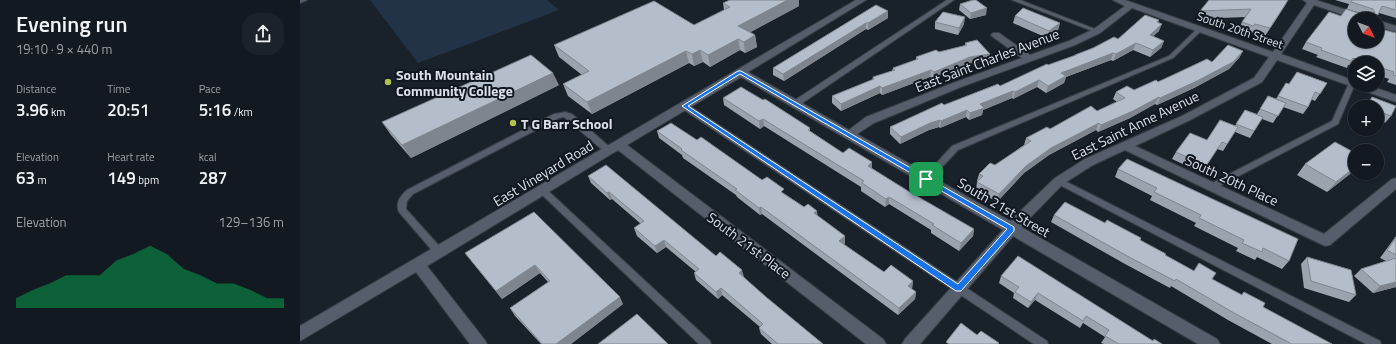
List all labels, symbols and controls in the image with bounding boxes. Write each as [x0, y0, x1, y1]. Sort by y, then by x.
street label: South 20th Street [1194, 6, 1286, 54]
text: Evening run [16, 7, 127, 41]
north arrow [1348, 12, 1384, 48]
map controls [1348, 12, 1384, 180]
button: share [242, 13, 284, 55]
street label: East Saint Charles Avenue [912, 23, 1062, 97]
text: 19:10 · 9 × 440 m [16, 39, 112, 59]
button: layers [1348, 56, 1384, 92]
place label: South Mountain Community College [396, 64, 513, 101]
marker: South Mountain Community College [383, 77, 393, 87]
text: Distance [16, 81, 56, 97]
text: Time [107, 81, 130, 97]
text: Pace [199, 81, 221, 97]
street label: East Saint Anne Avenue [1068, 85, 1202, 165]
text: 3.96 [16, 97, 49, 123]
text: 20:51 [107, 97, 149, 123]
text: 5:16 [199, 97, 231, 123]
button: + [1348, 100, 1384, 136]
text: km [49, 104, 66, 120]
text: /km [231, 104, 253, 120]
place label: T G Barr School [521, 113, 613, 134]
marker: T G Barr School [508, 118, 518, 128]
street label: East Vineyard Road [489, 135, 597, 211]
button: − [1348, 144, 1384, 180]
text: Elevation [16, 149, 59, 165]
text: Heart rate [107, 149, 155, 165]
text: kcal [199, 149, 217, 165]
street label: South 20th Place [1182, 149, 1282, 211]
pin [909, 162, 943, 196]
text: 63 [16, 165, 35, 191]
text: 149 [107, 165, 136, 191]
text: 287 [199, 165, 227, 191]
icon: arrive [915, 168, 937, 190]
text: m [35, 172, 47, 188]
text: bpm [136, 172, 159, 188]
street label: South 21st Street [954, 172, 1054, 242]
street label: South 21st Place [703, 207, 795, 283]
text: Elevation [16, 212, 67, 232]
text: 129–136 m [218, 212, 284, 232]

